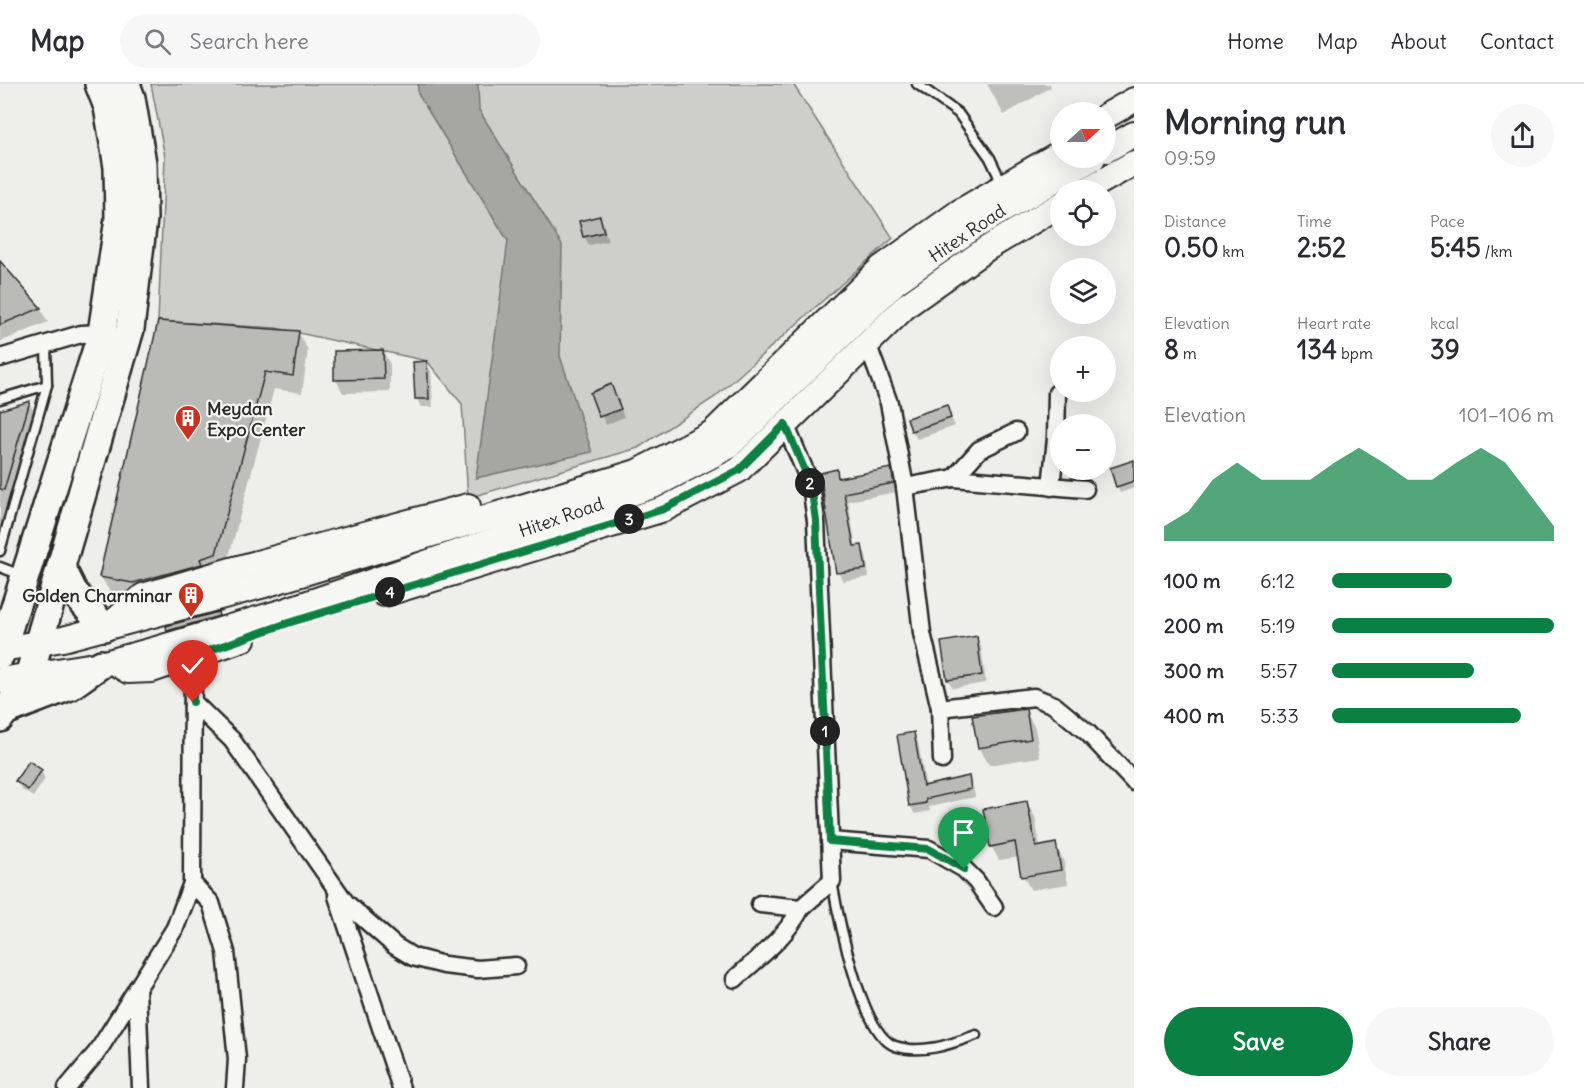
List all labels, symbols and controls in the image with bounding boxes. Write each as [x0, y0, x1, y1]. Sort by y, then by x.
search box [120, 14, 540, 68]
text: Map [30, 23, 84, 59]
icon: search [141, 25, 174, 58]
text: Search here [189, 27, 309, 55]
text: Home [1227, 28, 1284, 55]
text: Map [1317, 28, 1358, 55]
text: About [1391, 28, 1447, 55]
text: Contact [1480, 28, 1554, 55]
text: Morning run [1164, 101, 1346, 143]
north arrow [1050, 102, 1116, 168]
map controls [1050, 102, 1116, 480]
button: share [1491, 104, 1554, 167]
text: 09:59 [1164, 145, 1216, 170]
button: locate [1050, 180, 1116, 246]
street label: Hitex Road [924, 199, 1010, 267]
text: Distance [1164, 211, 1226, 231]
text: Time [1297, 211, 1332, 231]
text: Pace [1430, 211, 1465, 231]
text: 0.50 [1164, 231, 1219, 264]
text: 2:52 [1297, 231, 1346, 264]
text: 5:45 [1430, 231, 1481, 264]
text: km [1219, 241, 1245, 261]
text: /km [1481, 241, 1513, 261]
button: layers [1050, 258, 1116, 324]
text: Elevation [1164, 313, 1230, 333]
text: Heart rate [1297, 313, 1371, 333]
text: kcal [1430, 313, 1459, 333]
text: 8 [1164, 333, 1179, 366]
text: 134 [1297, 333, 1337, 366]
text: 39 [1430, 333, 1460, 366]
button: + [1050, 336, 1116, 402]
text: m [1179, 343, 1197, 363]
text: bpm [1337, 343, 1373, 363]
place label: Meydan Expo Center [207, 397, 306, 441]
text: Elevation [1164, 402, 1246, 427]
text: 101–106 m [1459, 402, 1554, 427]
building icon: Meydan Expo Center [173, 403, 203, 441]
button: − [1050, 414, 1116, 480]
pin: 2 [795, 468, 825, 498]
text: 2 [806, 473, 814, 493]
street label: Hitex Road [516, 492, 607, 542]
pin: 3 [614, 504, 644, 534]
text: 3 [624, 509, 634, 529]
text: 100 m [1164, 568, 1221, 593]
text: 6:12 [1260, 568, 1295, 593]
pin: 4 [375, 577, 405, 607]
building icon: Golden Charminar [176, 580, 206, 618]
text: 4 [385, 582, 395, 602]
place label: Golden Charminar [22, 584, 173, 607]
text: 200 m [1164, 613, 1224, 638]
text: 5:19 [1260, 613, 1295, 638]
pin [167, 640, 218, 702]
icon: check [176, 649, 209, 682]
text: 300 m [1164, 658, 1224, 683]
text: 5:57 [1260, 658, 1297, 683]
text: 400 m [1164, 703, 1224, 728]
text: 5:33 [1260, 703, 1299, 728]
pin: 1 [810, 716, 840, 746]
text: 1 [822, 721, 828, 741]
pin [938, 807, 989, 869]
icon: arrive [947, 816, 980, 849]
button: Save [1164, 1007, 1353, 1076]
button: Share [1365, 1007, 1554, 1076]

